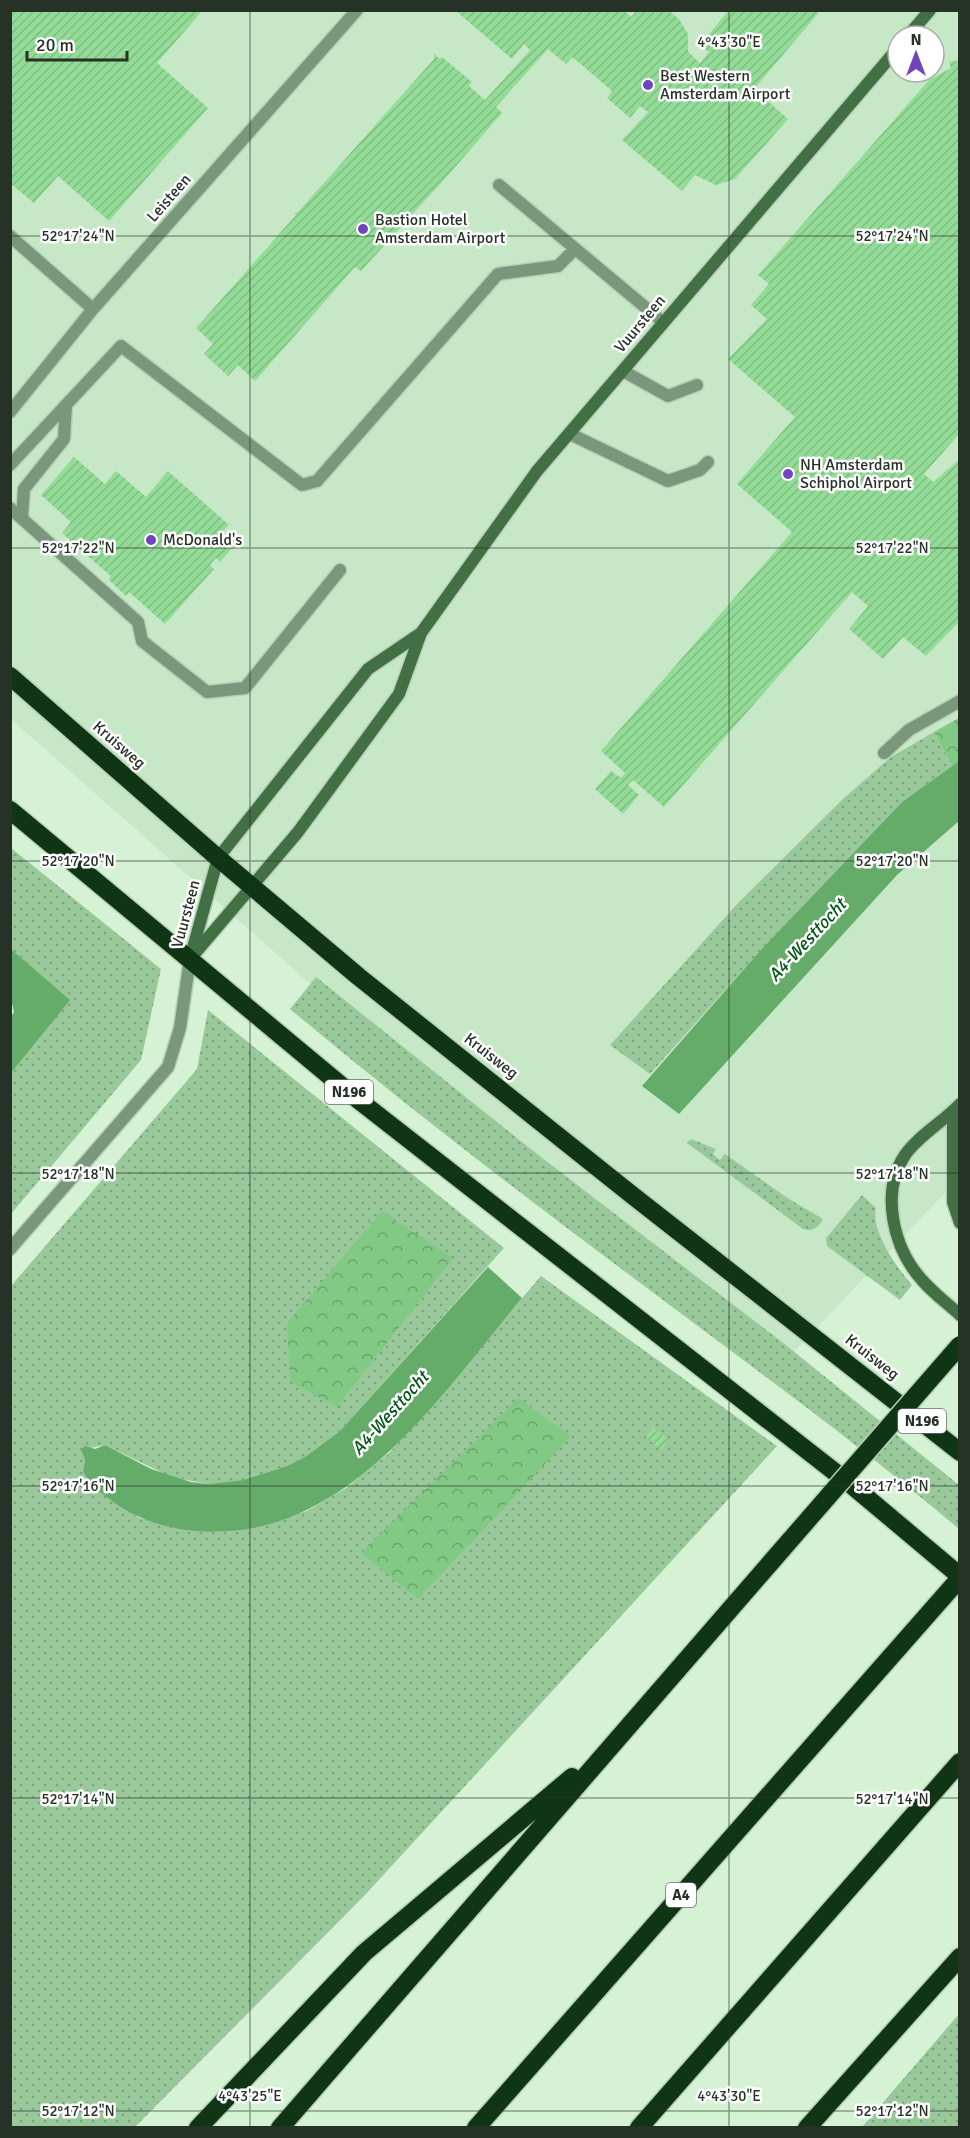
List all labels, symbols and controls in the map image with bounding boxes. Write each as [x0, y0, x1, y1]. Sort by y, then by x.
scale bar [27, 24, 128, 62]
north arrow [886, 24, 946, 84]
text: N [910, 30, 922, 50]
text: 4°43'30"E [697, 33, 761, 51]
text: 20 m [36, 34, 74, 56]
place label: Best Western Amsterdam Airport [660, 66, 791, 104]
marker: Best Western Amsterdam Airport [641, 78, 655, 92]
street label: Leisteen [143, 170, 195, 226]
place label: Bastion Hotel Amsterdam Airport [375, 210, 506, 248]
marker: Bastion Hotel Amsterdam Airport [356, 222, 370, 236]
text: 52°17'24"N [41, 227, 115, 245]
text: 52°17'24"N [855, 227, 929, 245]
street label: Vuursteen [610, 291, 670, 357]
place label: NH Amsterdam Schiphol Airport [800, 455, 912, 493]
marker: NH Amsterdam Schiphol Airport [781, 467, 795, 481]
place label: McDonald's [163, 530, 242, 550]
marker: McDonald's [144, 533, 158, 547]
text: 52°17'22"N [41, 539, 115, 557]
text: 52°17'22"N [855, 539, 929, 557]
street label: Kruisweg [89, 717, 149, 773]
text: 52°17'20"N [41, 852, 115, 870]
text: 52°17'20"N [855, 852, 929, 870]
street label: Vuursteen [167, 878, 205, 950]
water label: A4-Westtocht [763, 892, 853, 986]
street label: Kruisweg [460, 1029, 522, 1083]
road number: N196 [325, 1080, 373, 1104]
text: 52°17'18"N [41, 1165, 115, 1183]
text: 52°17'18"N [855, 1165, 929, 1183]
street label: Kruisweg [841, 1330, 903, 1384]
water label: A4-Westtocht [347, 1365, 435, 1459]
road number: N196 [898, 1409, 946, 1433]
text: 52°17'16"N [41, 1477, 115, 1495]
text: 52°17'16"N [855, 1477, 929, 1495]
text: 52°17'14"N [41, 1790, 115, 1808]
text: 52°17'14"N [855, 1790, 929, 1808]
road number: A4 [666, 1883, 696, 1907]
text: 4°43'25"E [218, 2087, 282, 2105]
text: 4°43'30"E [697, 2087, 761, 2105]
text: 52°17'12"N [41, 2102, 115, 2120]
text: 52°17'12"N [855, 2102, 929, 2120]

